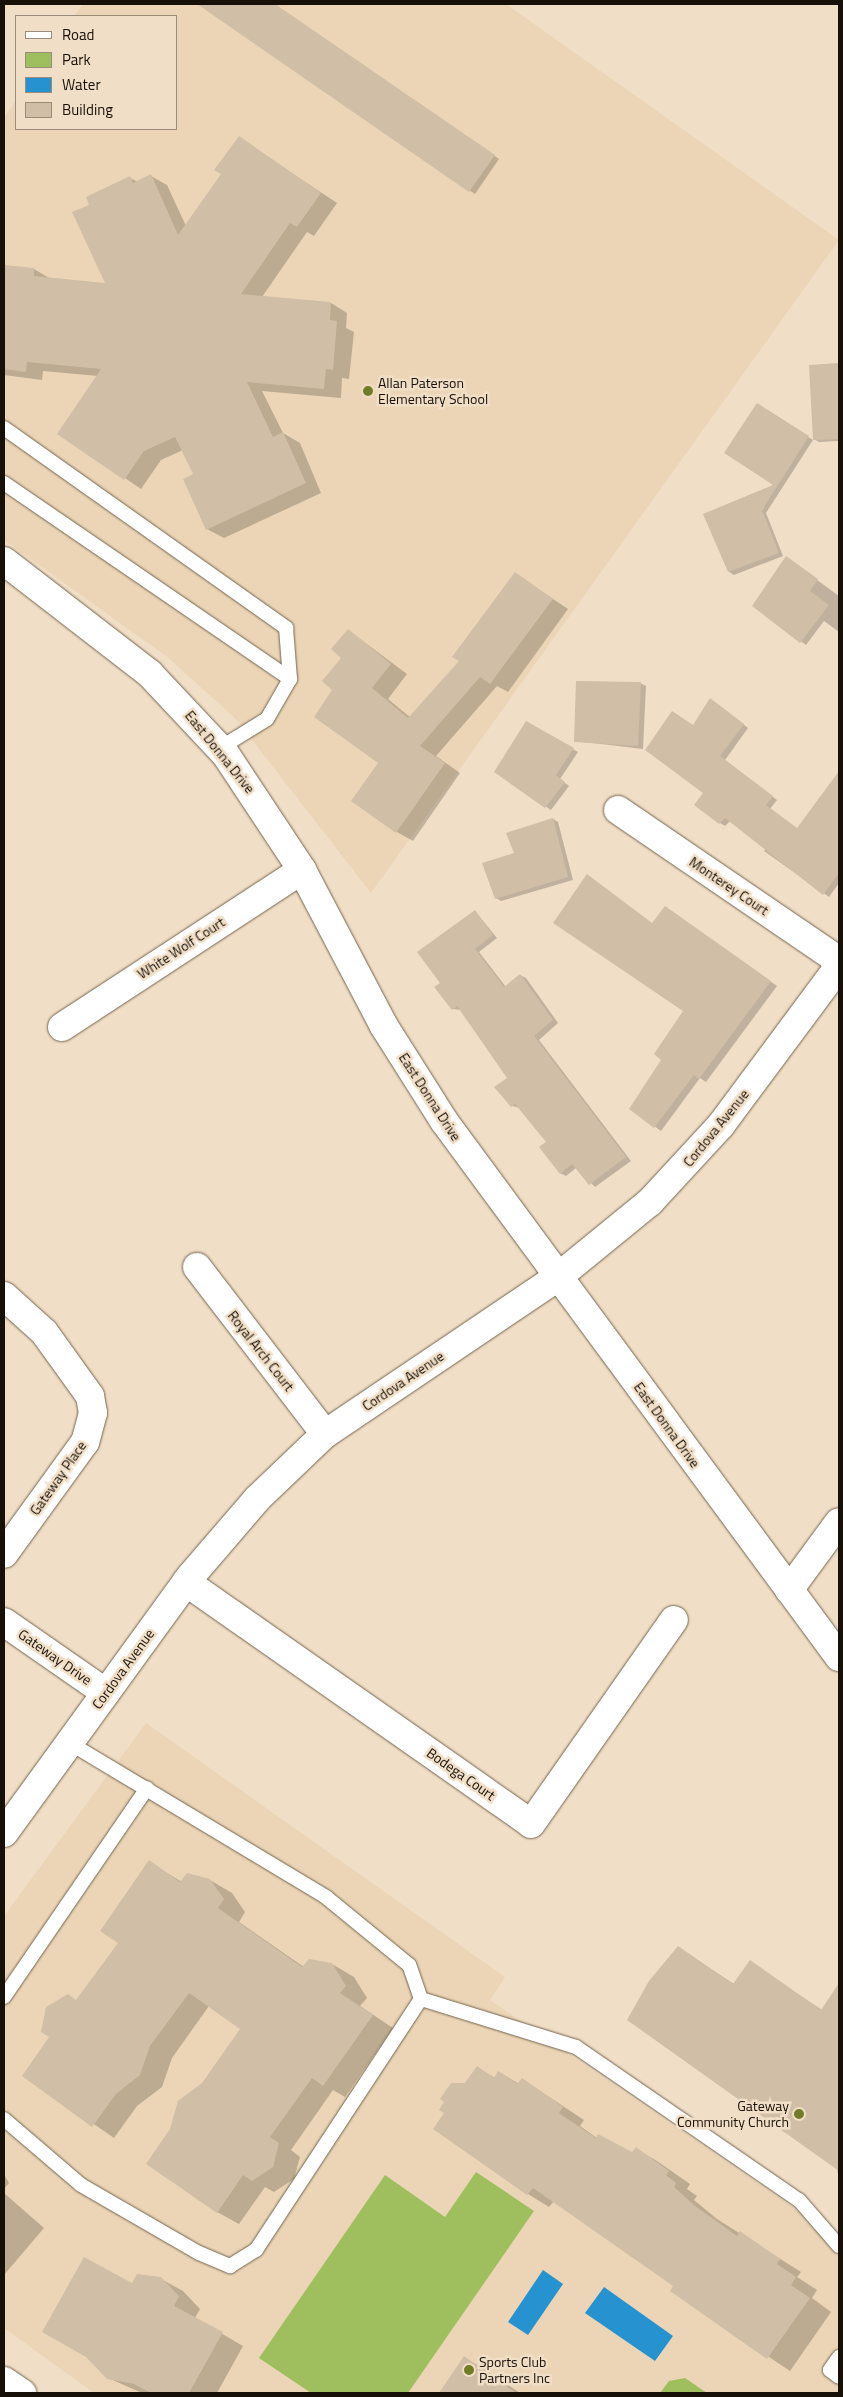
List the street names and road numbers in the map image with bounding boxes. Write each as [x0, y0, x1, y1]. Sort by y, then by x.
street label: East Donna Drive [182, 707, 258, 797]
street label: Monterey Court [686, 853, 772, 919]
street label: White Wolf Court [134, 914, 228, 982]
street label: East Donna Drive [395, 1050, 465, 1144]
street label: Cordova Avenue [680, 1086, 752, 1170]
street label: Royal Arch Court [224, 1307, 298, 1395]
street label: Cordova Avenue [359, 1348, 447, 1414]
street label: East Donna Drive [630, 1379, 704, 1471]
street label: Gateway Place [26, 1438, 90, 1518]
street label: Gateway Drive [15, 1626, 95, 1688]
street label: Cordova Avenue [88, 1626, 158, 1712]
street label: Bodega Court [423, 1744, 499, 1804]

